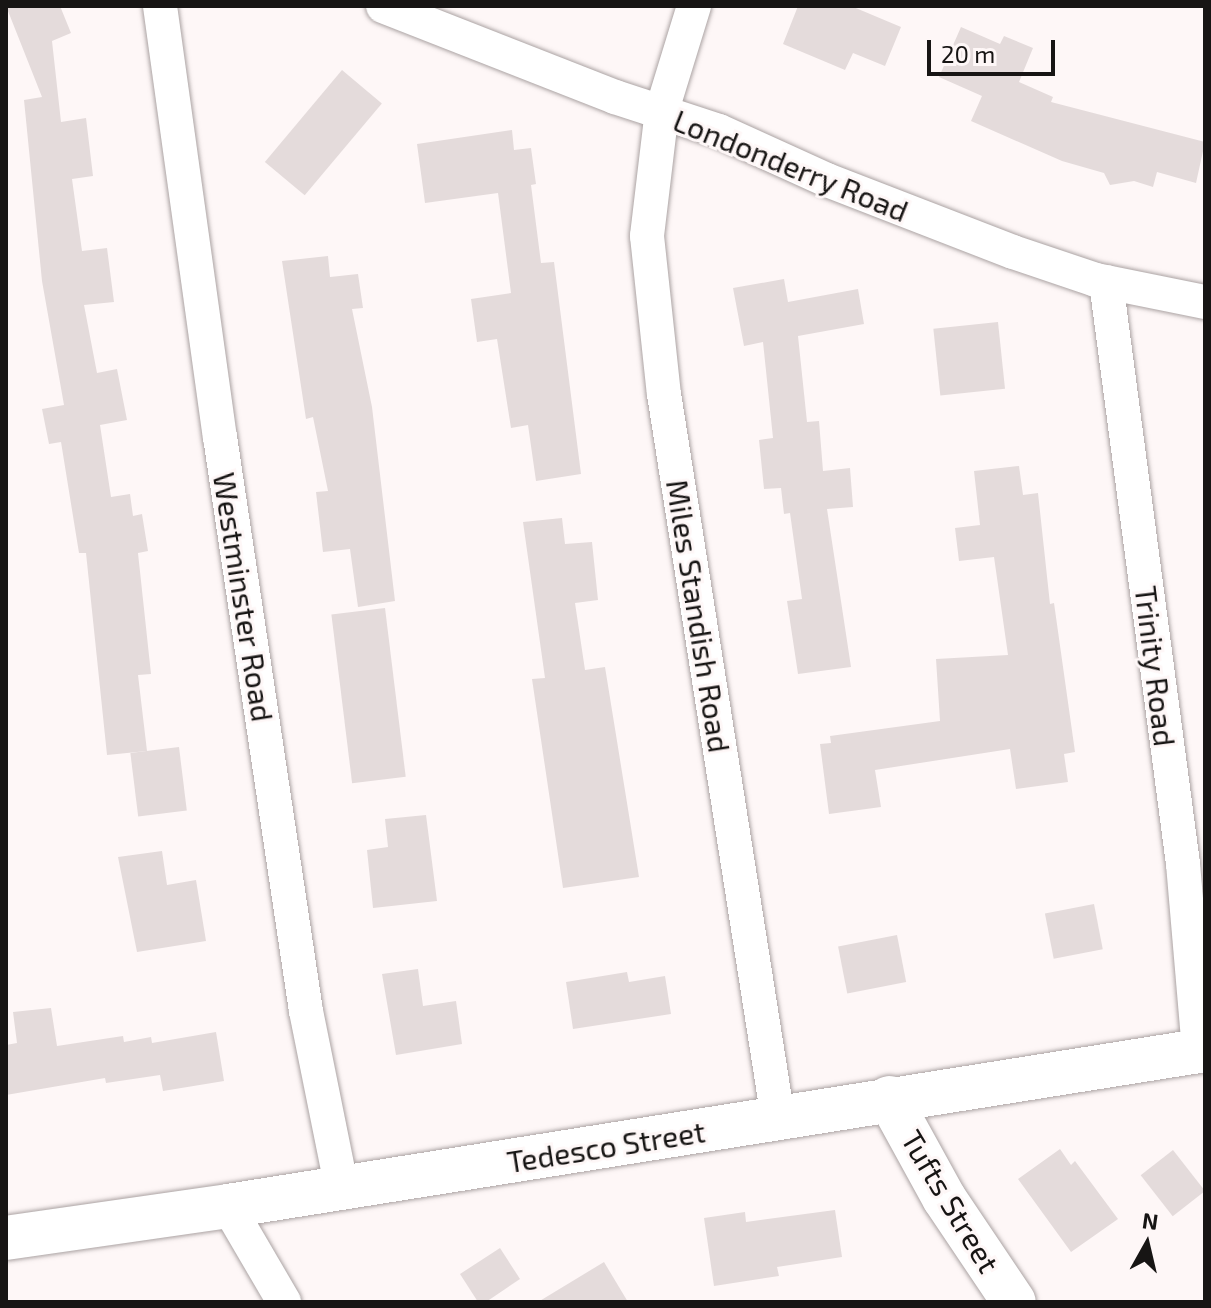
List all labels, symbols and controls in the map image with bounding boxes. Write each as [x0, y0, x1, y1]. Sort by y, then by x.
scale bar [931, 24, 1059, 74]
text: 20 m [941, 39, 995, 68]
street label: Londonderry Road [668, 101, 914, 229]
street label: Westminster Road [206, 470, 282, 724]
street label: Miles Standish Road [660, 477, 738, 755]
street label: Trinity Road [1128, 583, 1184, 749]
street label: Tedesco Street [504, 1113, 708, 1179]
street label: Tufts Street [894, 1123, 1008, 1279]
north arrow [1107, 1204, 1187, 1284]
text: N [1141, 1206, 1160, 1234]

